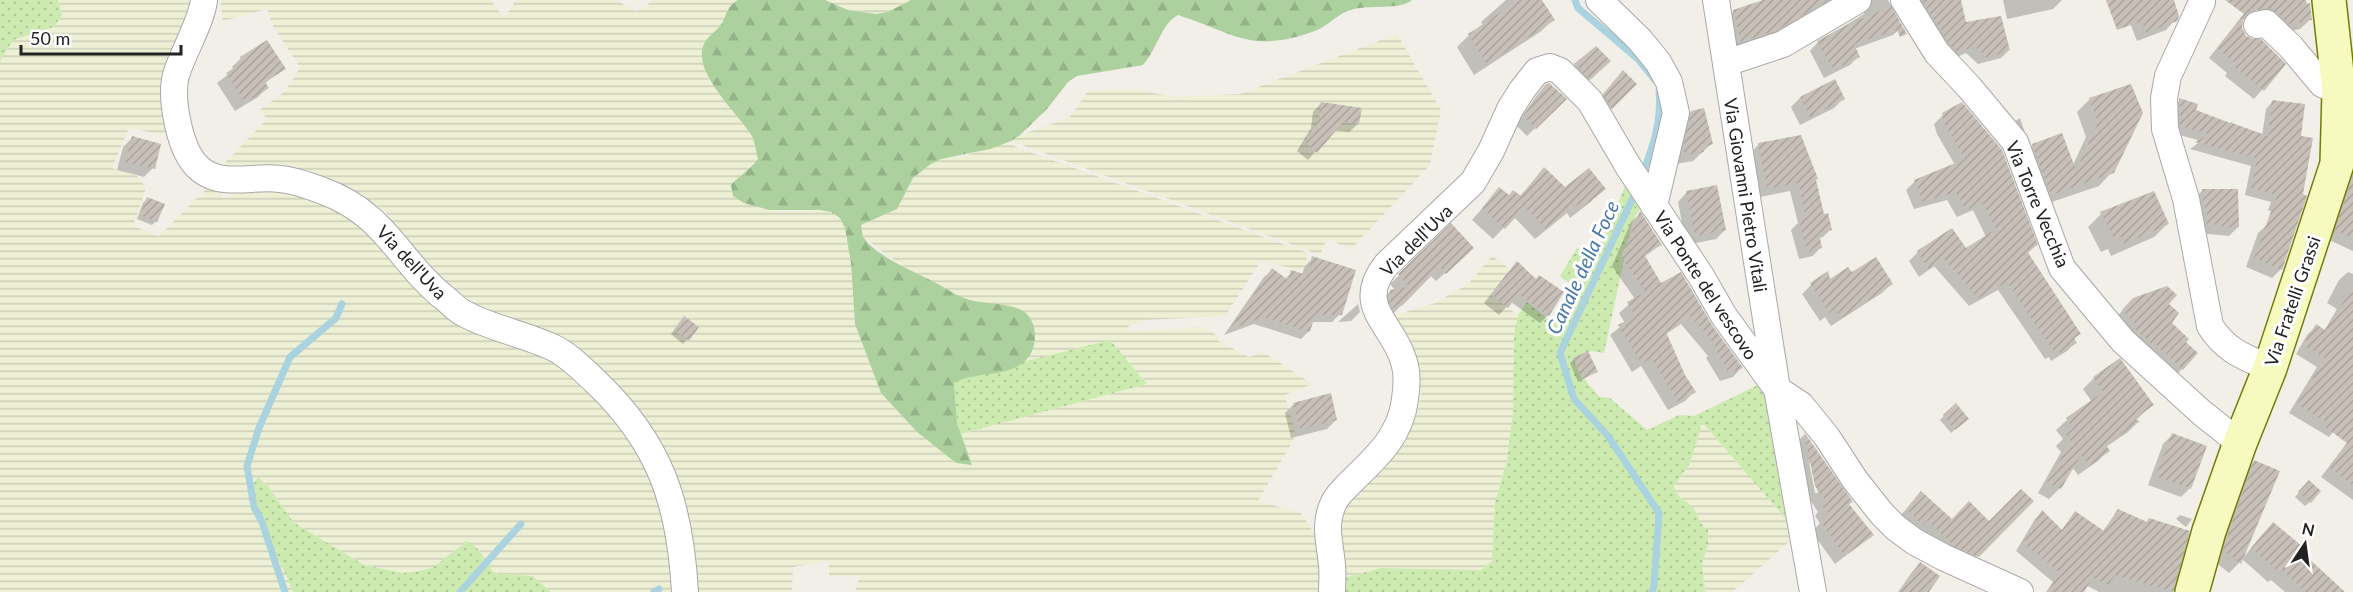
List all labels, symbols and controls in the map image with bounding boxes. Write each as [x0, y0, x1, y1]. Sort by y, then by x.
scale bar [21, 18, 182, 56]
text: 50 m [30, 27, 70, 49]
street label: Via Giovanni Pietro Vitali [1720, 96, 1772, 294]
street label: Via Torre Vecchia [2001, 138, 2075, 270]
water label: Canale della Foce [1541, 196, 1623, 338]
street label: Via dell'Uva [1375, 199, 1457, 281]
street label: Via Ponte del vescovo [1650, 206, 1762, 364]
street label: Via dell'Uva [372, 221, 452, 303]
street label: Via Fratelli Grassi [2259, 233, 2325, 369]
north arrow [2275, 514, 2335, 574]
text: N [2300, 518, 2317, 540]

